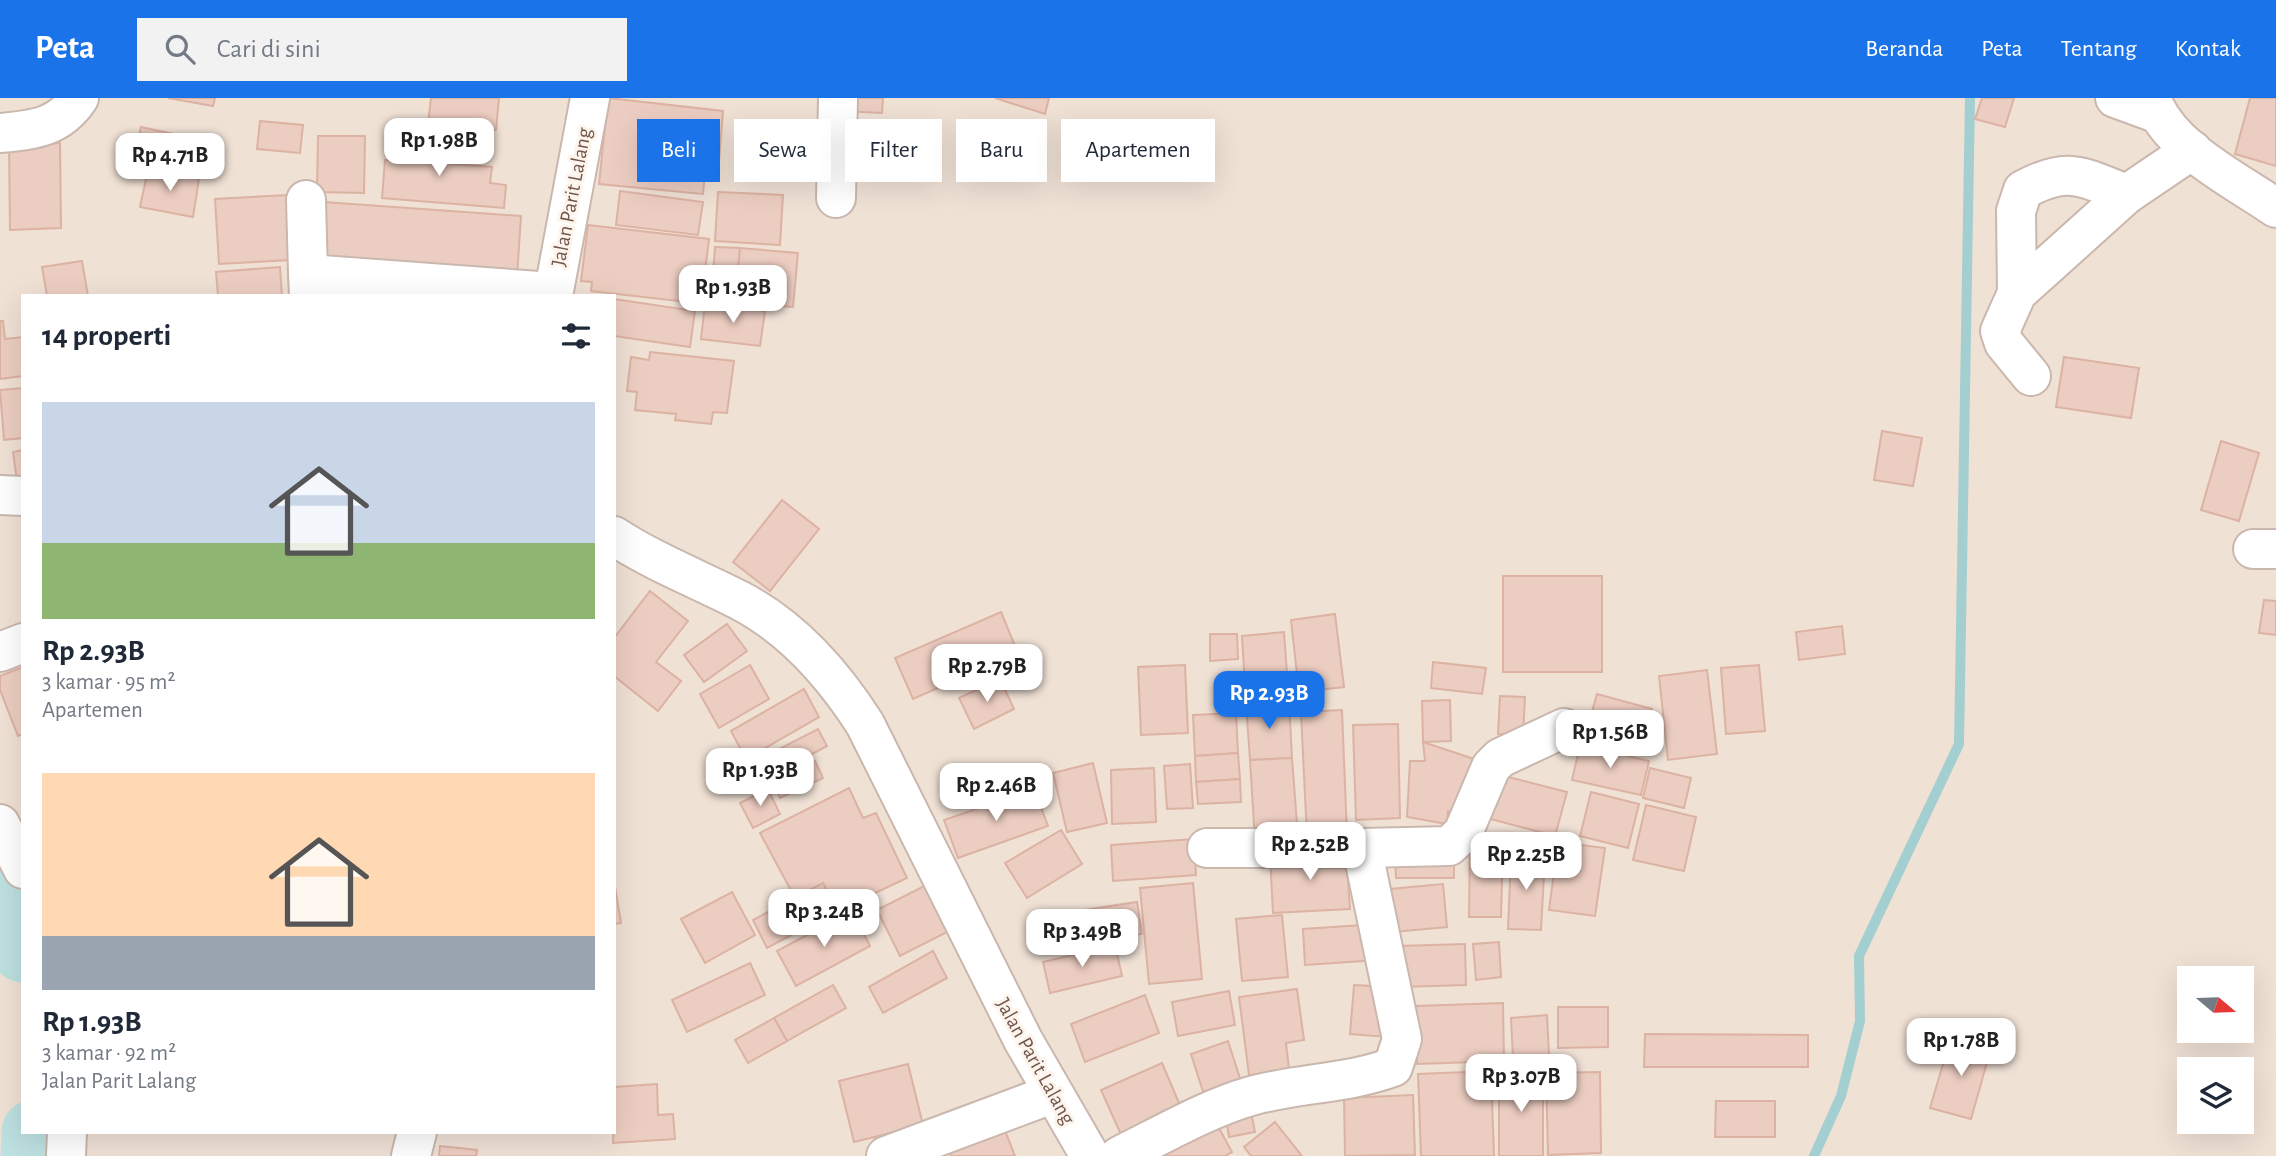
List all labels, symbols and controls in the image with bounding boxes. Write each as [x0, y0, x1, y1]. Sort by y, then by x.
search box [137, 18, 627, 81]
icon: search [161, 30, 199, 68]
text: Peta [35, 32, 95, 65]
text: Cari di sini [217, 36, 321, 62]
text: Beranda [1865, 37, 1943, 61]
text: Peta [1981, 37, 2023, 61]
text: Tentang [2061, 37, 2137, 61]
text: Kontak [2175, 37, 2241, 61]
pin: Rp 1.98B [367, 118, 511, 178]
chip: Beli [637, 119, 720, 182]
chip: Sewa [734, 119, 831, 182]
chip: Filter [845, 119, 942, 182]
chip: Baru [956, 119, 1047, 182]
chip: Apartemen [1061, 119, 1215, 182]
street label: Jalan Parit Lalang [548, 125, 595, 268]
text: Rp 1.98B [400, 129, 478, 152]
pin: Rp 4.71B [98, 134, 242, 193]
text: Rp 4.71B [132, 144, 208, 167]
pin: Rp 1.93B [661, 266, 805, 325]
text: Rp 1.93B [695, 276, 771, 299]
icon: filters [557, 317, 595, 355]
text: 14 properti [42, 321, 171, 351]
icon: home [256, 448, 382, 574]
text: Rp 2.93B [42, 636, 145, 666]
pin: Rp 2.79B [915, 644, 1059, 704]
text: Rp 2.79B [948, 655, 1026, 678]
text: 3 kamar · 95 m² [42, 671, 175, 694]
pin: Rp 2.93B [1197, 672, 1341, 731]
text: Rp 2.93B [1230, 682, 1308, 705]
text: Apartemen [42, 699, 143, 722]
pin: Rp 1.56B [1538, 710, 1682, 770]
text: Rp 1.56B [1572, 721, 1648, 744]
pin: Rp 1.93B [688, 748, 832, 808]
text: Rp 1.93B [722, 759, 798, 782]
pin: Rp 2.46B [924, 764, 1068, 823]
text: Rp 2.46B [956, 774, 1036, 797]
icon: home [256, 819, 382, 945]
pin: Rp 2.52B [1238, 822, 1382, 882]
pin: Rp 2.25B [1454, 832, 1598, 892]
text: Rp 2.52B [1271, 833, 1349, 856]
text: Rp 2.25B [1487, 843, 1565, 866]
pin: Rp 3.24B [752, 890, 896, 949]
text: Rp 3.24B [784, 900, 864, 923]
pin: Rp 3.49B [1010, 910, 1154, 969]
text: Rp 3.49B [1042, 920, 1122, 943]
north arrow [2177, 966, 2254, 1043]
map controls [2177, 966, 2254, 1134]
street label: Jalan Parit Lalang [992, 995, 1079, 1129]
text: Rp 1.93B [42, 1007, 142, 1037]
pin: Rp 1.78B [1889, 1018, 2033, 1078]
text: Rp 1.78B [1923, 1029, 1999, 1052]
text: 3 kamar · 92 m² [42, 1042, 176, 1065]
pin: Rp 3.07B [1449, 1054, 1593, 1114]
button: layers [2177, 1057, 2254, 1134]
text: Rp 3.07B [1482, 1065, 1560, 1088]
text: Jalan Parit Lalang [42, 1070, 196, 1093]

